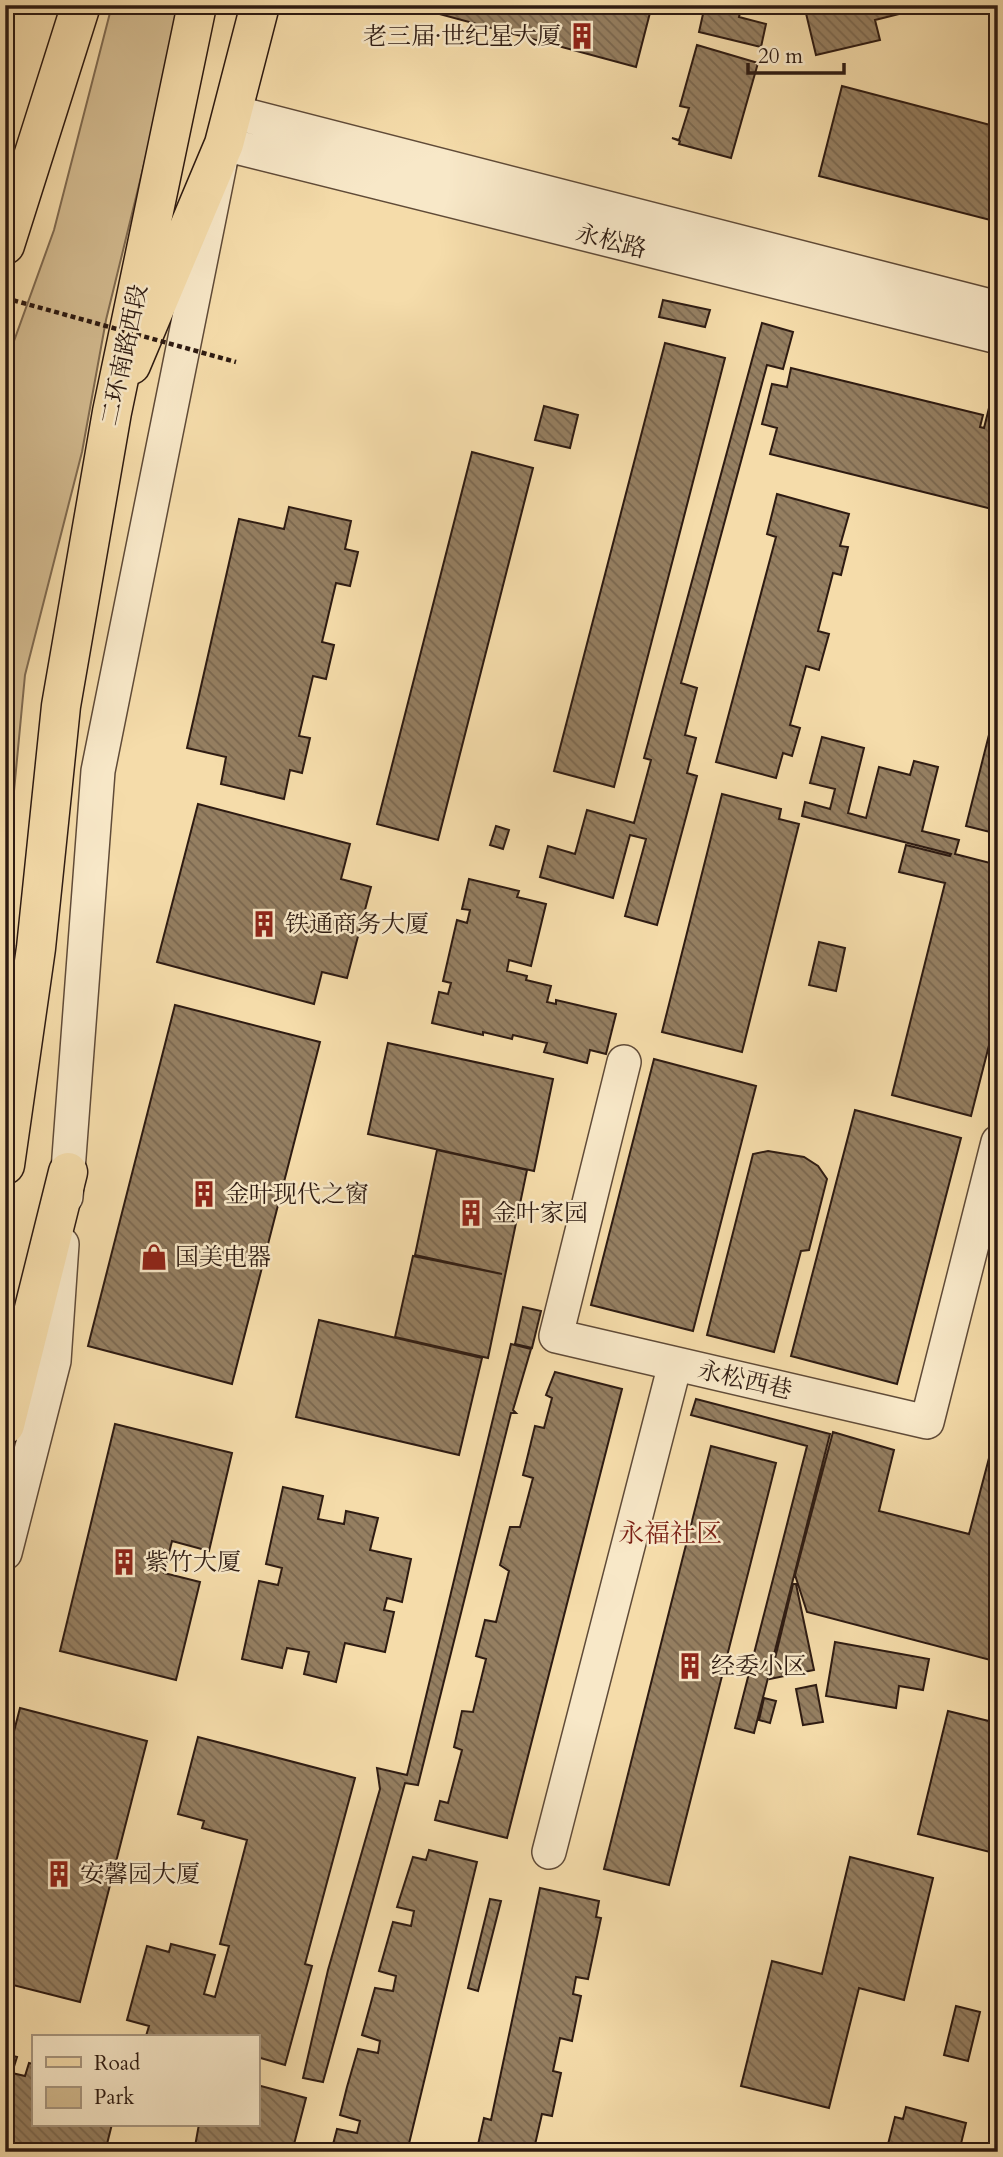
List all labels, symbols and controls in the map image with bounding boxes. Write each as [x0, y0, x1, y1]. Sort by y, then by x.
place label: 老三届·世纪星大厦 [363, 20, 561, 53]
building icon: 老三届·世纪星大厦 [567, 21, 597, 51]
scale bar [748, 32, 844, 76]
text: 20 m [758, 42, 803, 71]
street label: 永松路 [572, 217, 650, 266]
street label: 二环南路西段 [93, 281, 156, 429]
place label: 铁通商务大厦 [285, 908, 429, 941]
building icon: 铁通商务大厦 [249, 909, 279, 939]
place label: 金叶现代之窗 [225, 1178, 369, 1211]
building icon: 金叶现代之窗 [189, 1179, 219, 1209]
place label: 金叶家园 [492, 1197, 588, 1230]
building icon: 金叶家园 [456, 1198, 486, 1228]
place label: 国美电器 [175, 1241, 271, 1274]
shop icon: 国美电器 [139, 1242, 169, 1272]
street label: 永松西巷 [694, 1354, 795, 1407]
district label: 永福社区 [618, 1516, 722, 1551]
place label: 紫竹大厦 [145, 1546, 241, 1579]
building icon: 紫竹大厦 [109, 1547, 139, 1577]
place label: 经委小区 [711, 1650, 807, 1683]
building icon: 经委小区 [675, 1651, 705, 1681]
place label: 安馨园大厦 [80, 1858, 200, 1891]
building icon: 安馨园大厦 [44, 1859, 74, 1889]
legend [32, 2035, 259, 2126]
text: Road [94, 2049, 140, 2078]
text: Park [94, 2083, 135, 2112]

